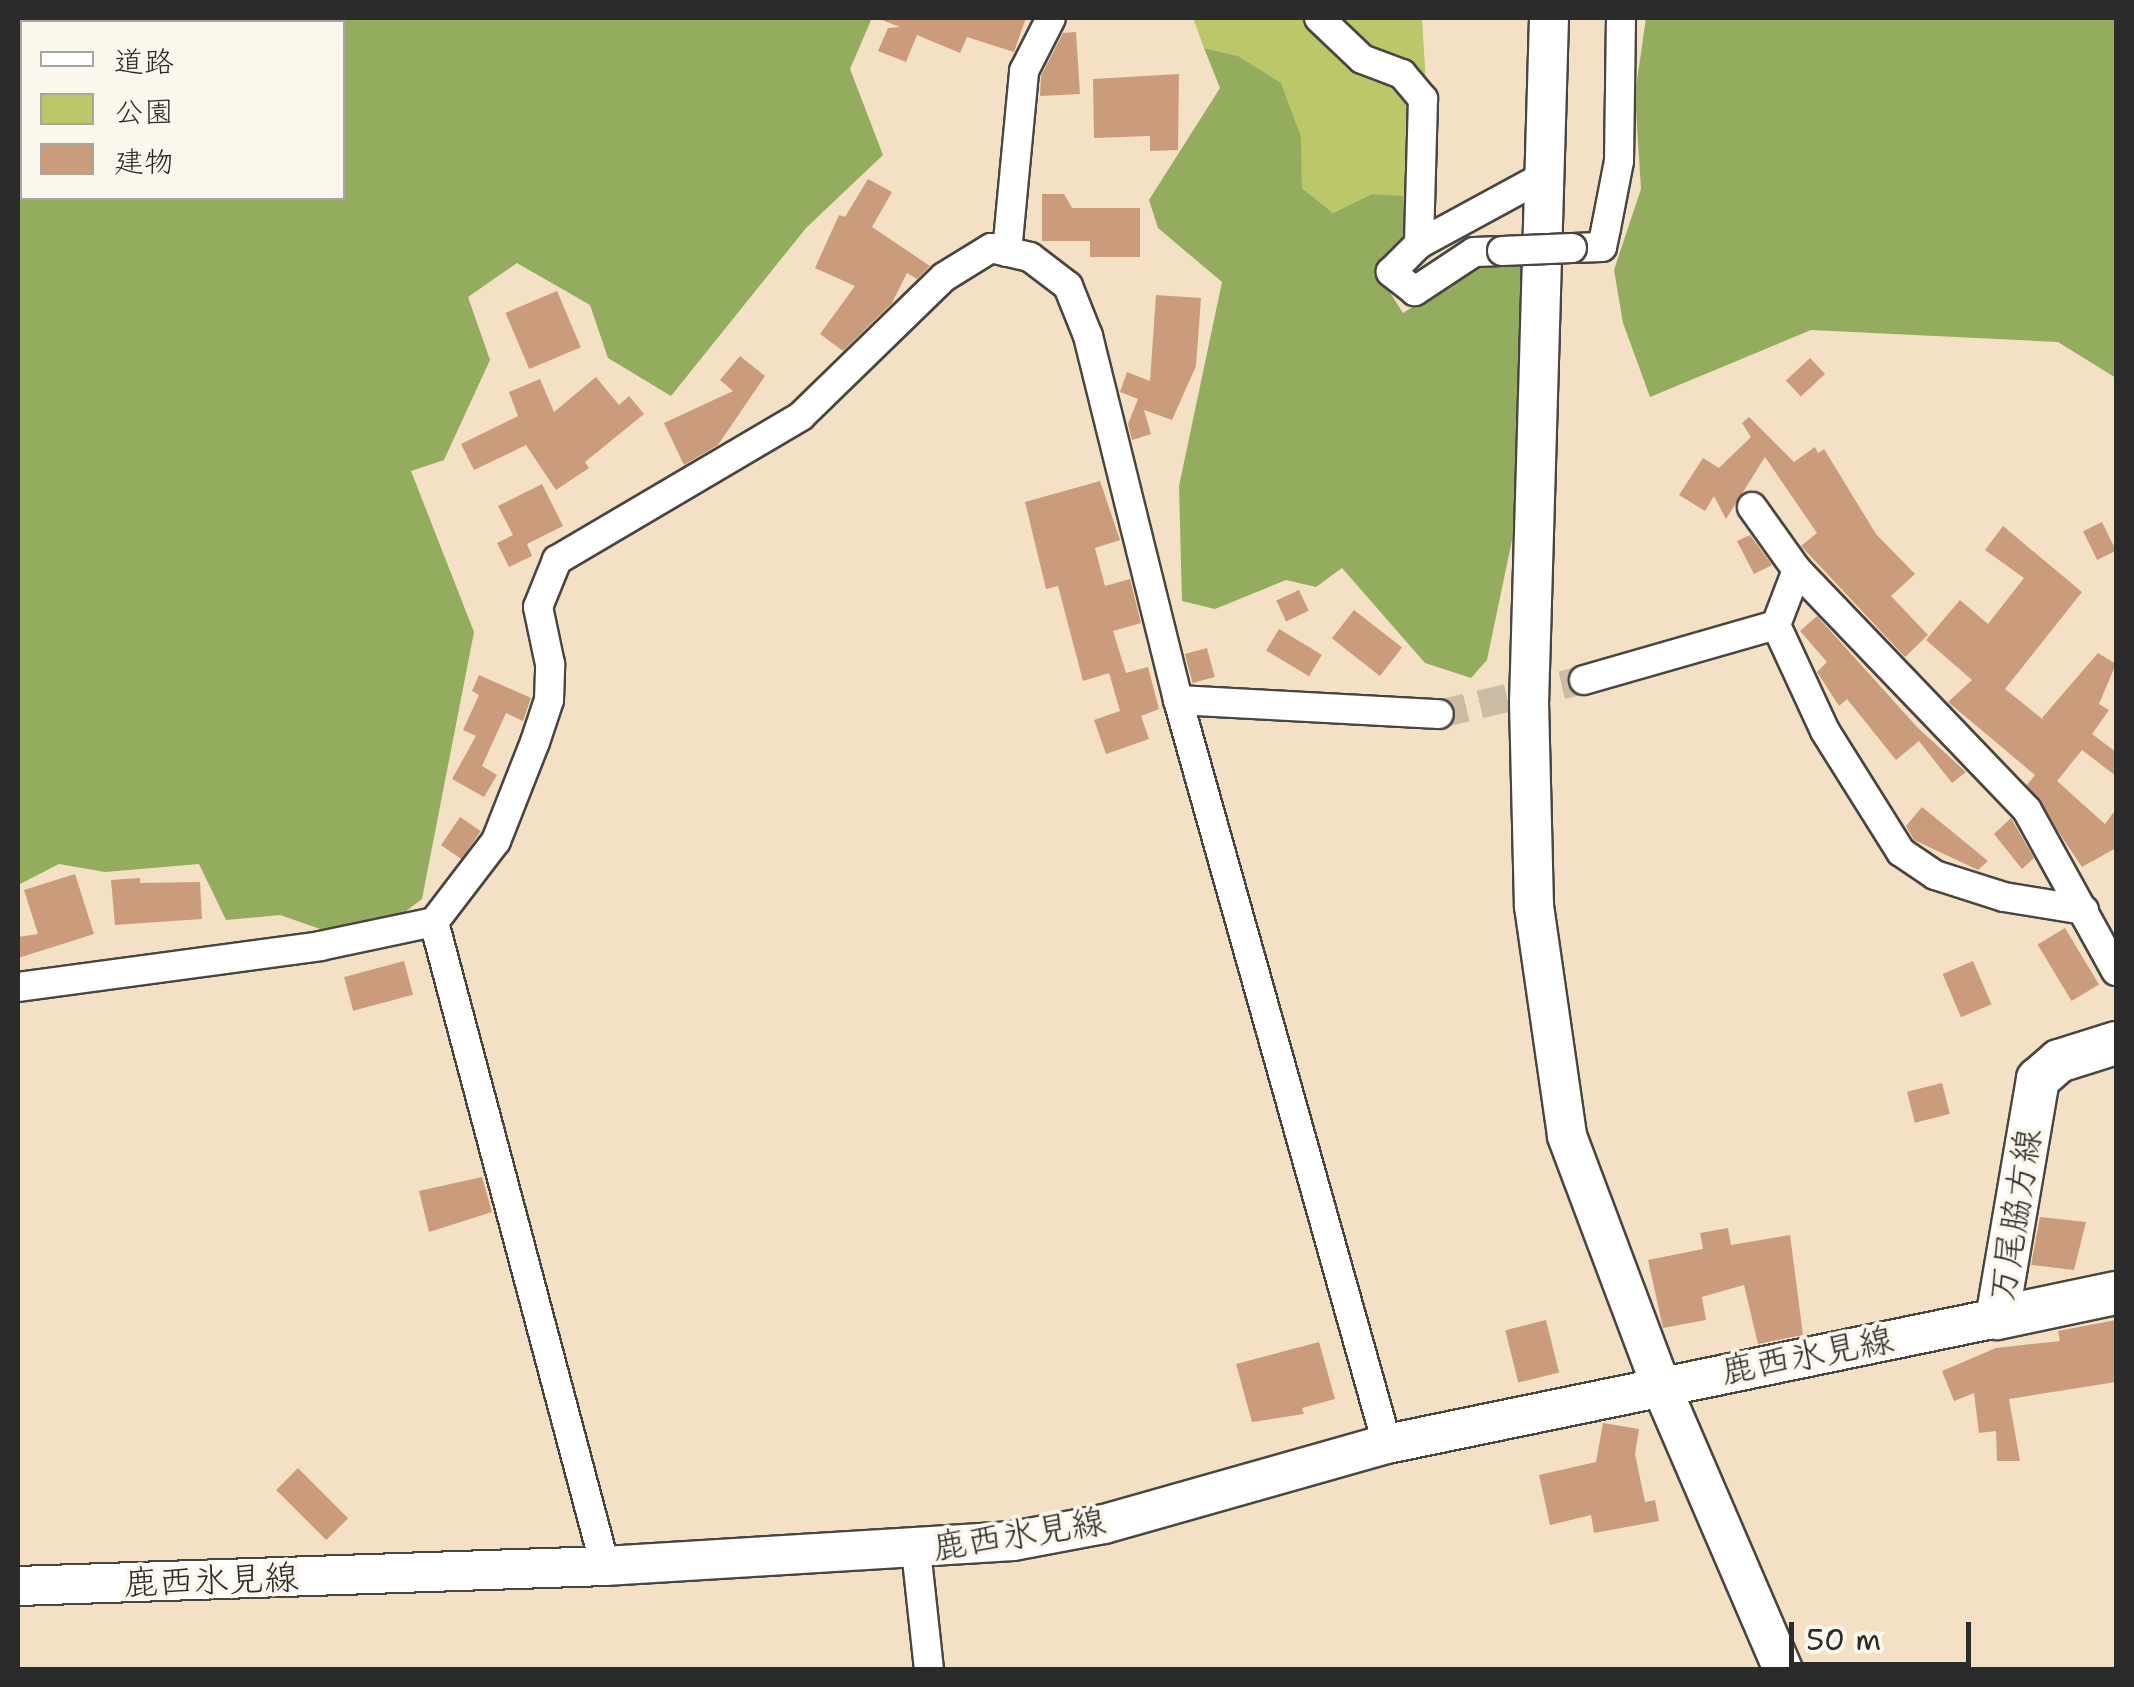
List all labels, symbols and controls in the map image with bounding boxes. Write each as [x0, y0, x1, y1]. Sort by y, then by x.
legend [20, 20, 345, 200]
text: 道路 [114, 41, 174, 82]
text: 公園 [114, 91, 174, 132]
text: 建物 [114, 141, 174, 182]
street label: 万尾脇方線 [1981, 1125, 2049, 1305]
street label: 鹿西氷見線 [1717, 1318, 1897, 1392]
street label: 鹿西氷見線 [929, 1500, 1109, 1568]
street label: 鹿西氷見線 [123, 1556, 299, 1604]
scale bar [1794, 1602, 1976, 1664]
text: 50 m [1806, 1619, 1881, 1660]

